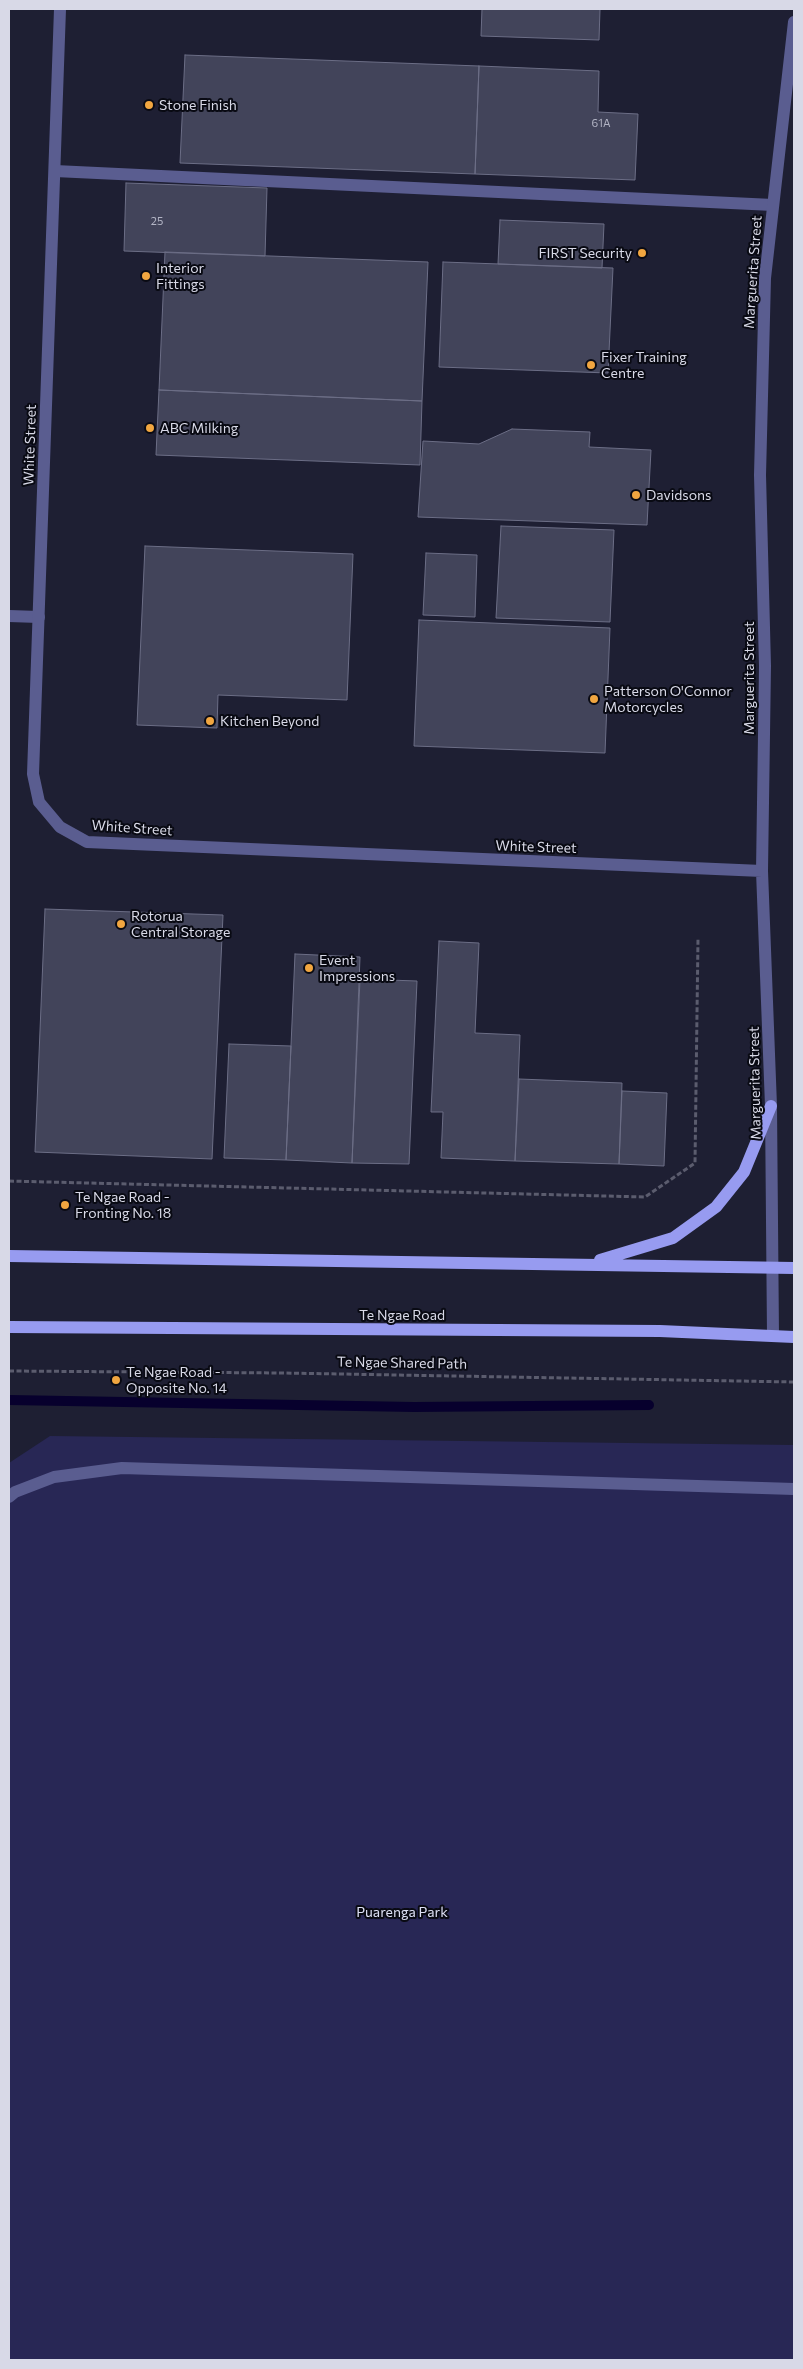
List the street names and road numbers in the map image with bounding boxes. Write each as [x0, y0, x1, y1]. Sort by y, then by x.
street label: Marguerita Street [741, 215, 765, 329]
street label: White Street [20, 404, 40, 486]
street label: Marguerita Street [741, 621, 757, 735]
street label: White Street [91, 817, 173, 839]
street label: White Street [495, 837, 577, 857]
street label: Marguerita Street [746, 1026, 764, 1140]
street label: Te Ngae Road [359, 1307, 445, 1323]
street label: Te Ngae Shared Path [337, 1353, 467, 1373]

